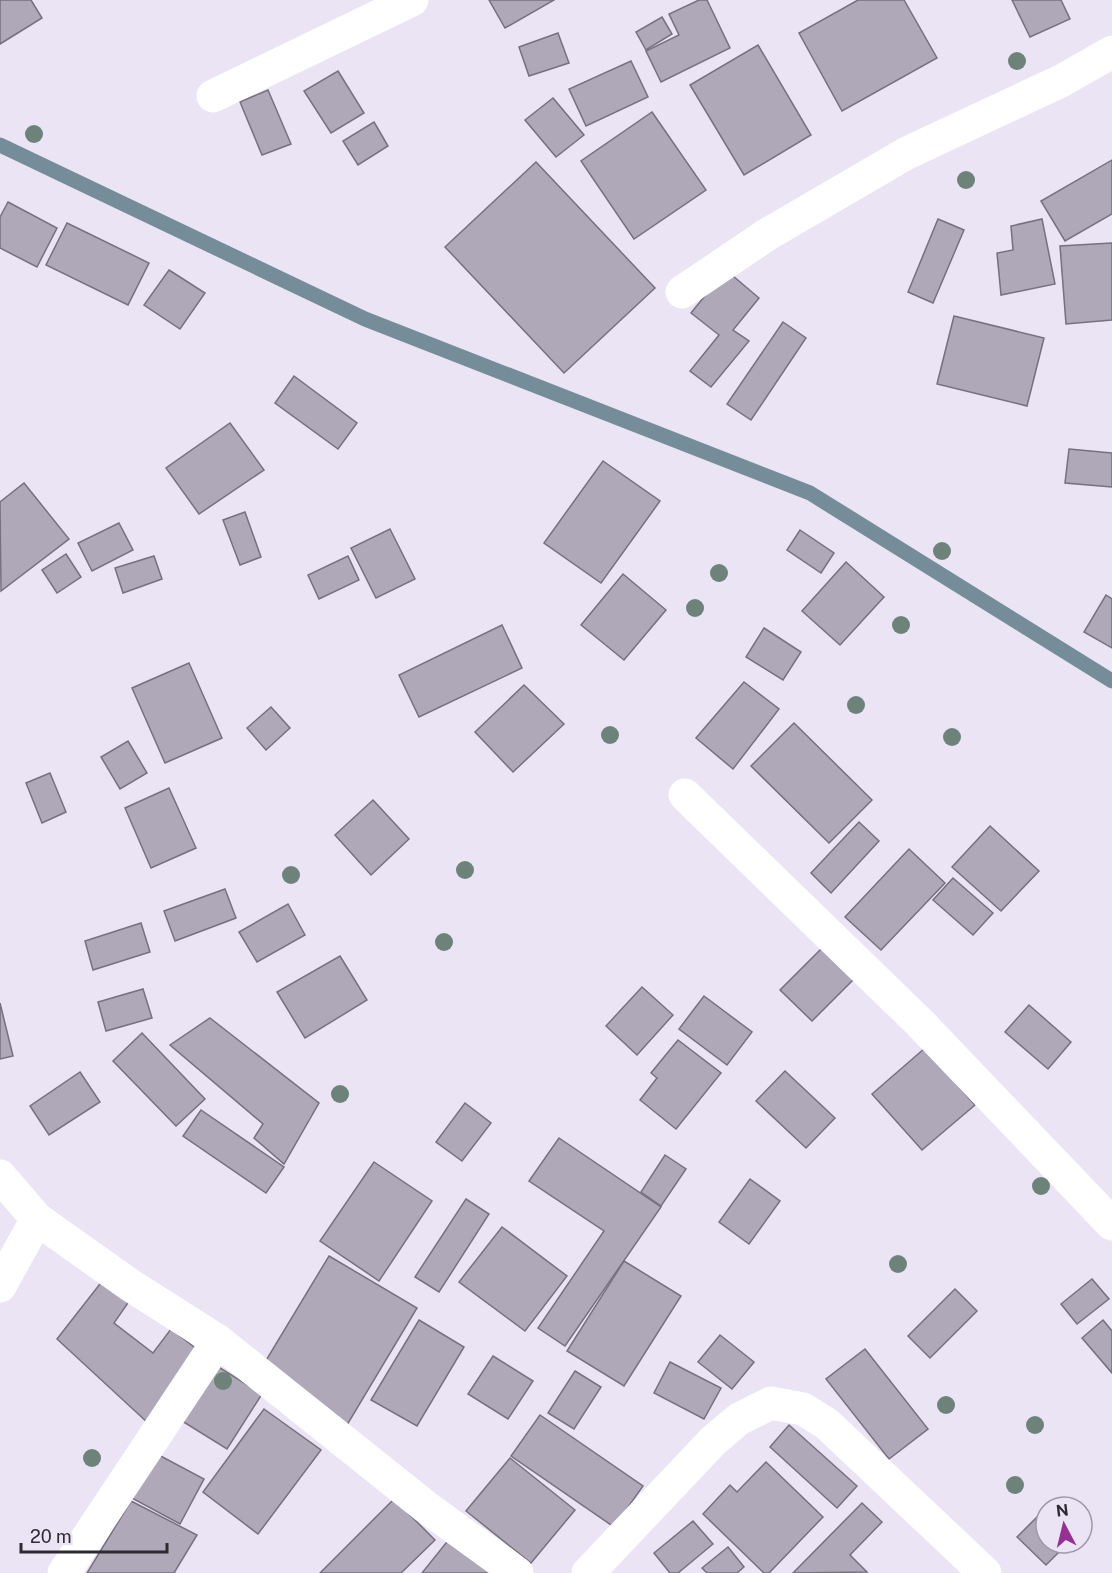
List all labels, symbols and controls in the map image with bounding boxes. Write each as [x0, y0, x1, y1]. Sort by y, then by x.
north arrow [1034, 1495, 1094, 1555]
text: N [1055, 1500, 1070, 1521]
scale bar [21, 1516, 166, 1554]
text: 20 m [30, 1526, 72, 1547]

